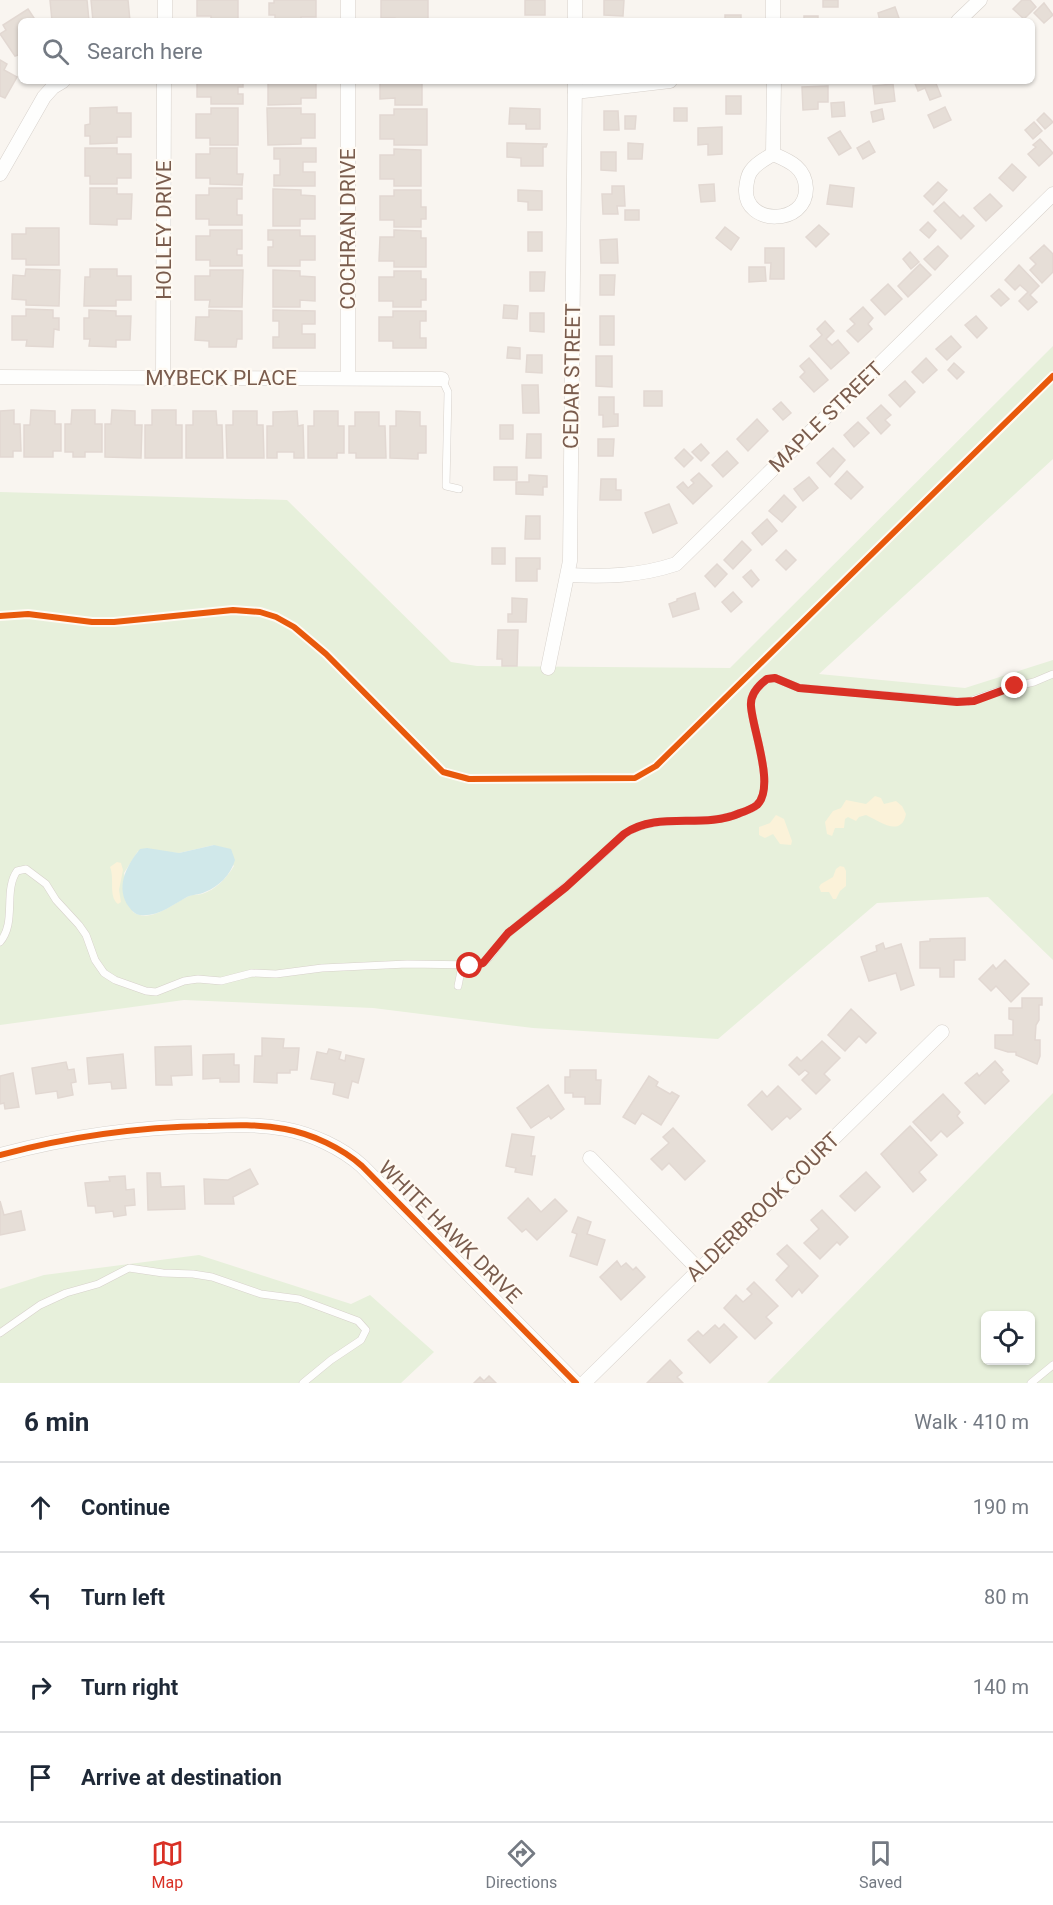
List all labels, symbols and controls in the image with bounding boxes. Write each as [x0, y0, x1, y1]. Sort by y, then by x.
search box [18, 18, 1035, 84]
icon: search [39, 35, 72, 68]
text: Search here [87, 39, 203, 64]
street label: COCHRAN DRIVE [336, 148, 360, 310]
street label: HOLLEY DRIVE [152, 160, 176, 300]
street label: CEDAR STREET [559, 303, 585, 449]
street label: MAPLE STREET [764, 356, 888, 477]
street label: MYBECK PLACE [145, 366, 297, 390]
route end [1001, 672, 1027, 698]
route start [456, 952, 482, 978]
street label: ALDERBROOK COURT [682, 1127, 845, 1286]
street label: WHITE HAWK DRIVE [374, 1156, 526, 1308]
map controls [981, 1311, 1035, 1365]
button: locate [981, 1311, 1035, 1365]
text: 6 min [24, 1407, 89, 1437]
text: Walk · 410 m [914, 1410, 1029, 1434]
icon: ahead [24, 1491, 57, 1524]
text: Continue [81, 1495, 170, 1520]
text: 190 m [973, 1495, 1029, 1519]
icon: left [24, 1581, 57, 1614]
text: Turn left [81, 1585, 165, 1610]
text: 80 m [984, 1585, 1029, 1609]
icon: right [24, 1671, 57, 1704]
text: Turn right [81, 1675, 178, 1700]
text: 140 m [973, 1675, 1029, 1699]
icon: arrive [24, 1761, 57, 1794]
text: Arrive at destination [81, 1765, 282, 1790]
tab: Map [151, 1837, 184, 1892]
tab: Directions [485, 1837, 557, 1892]
tab: Saved [859, 1837, 902, 1892]

